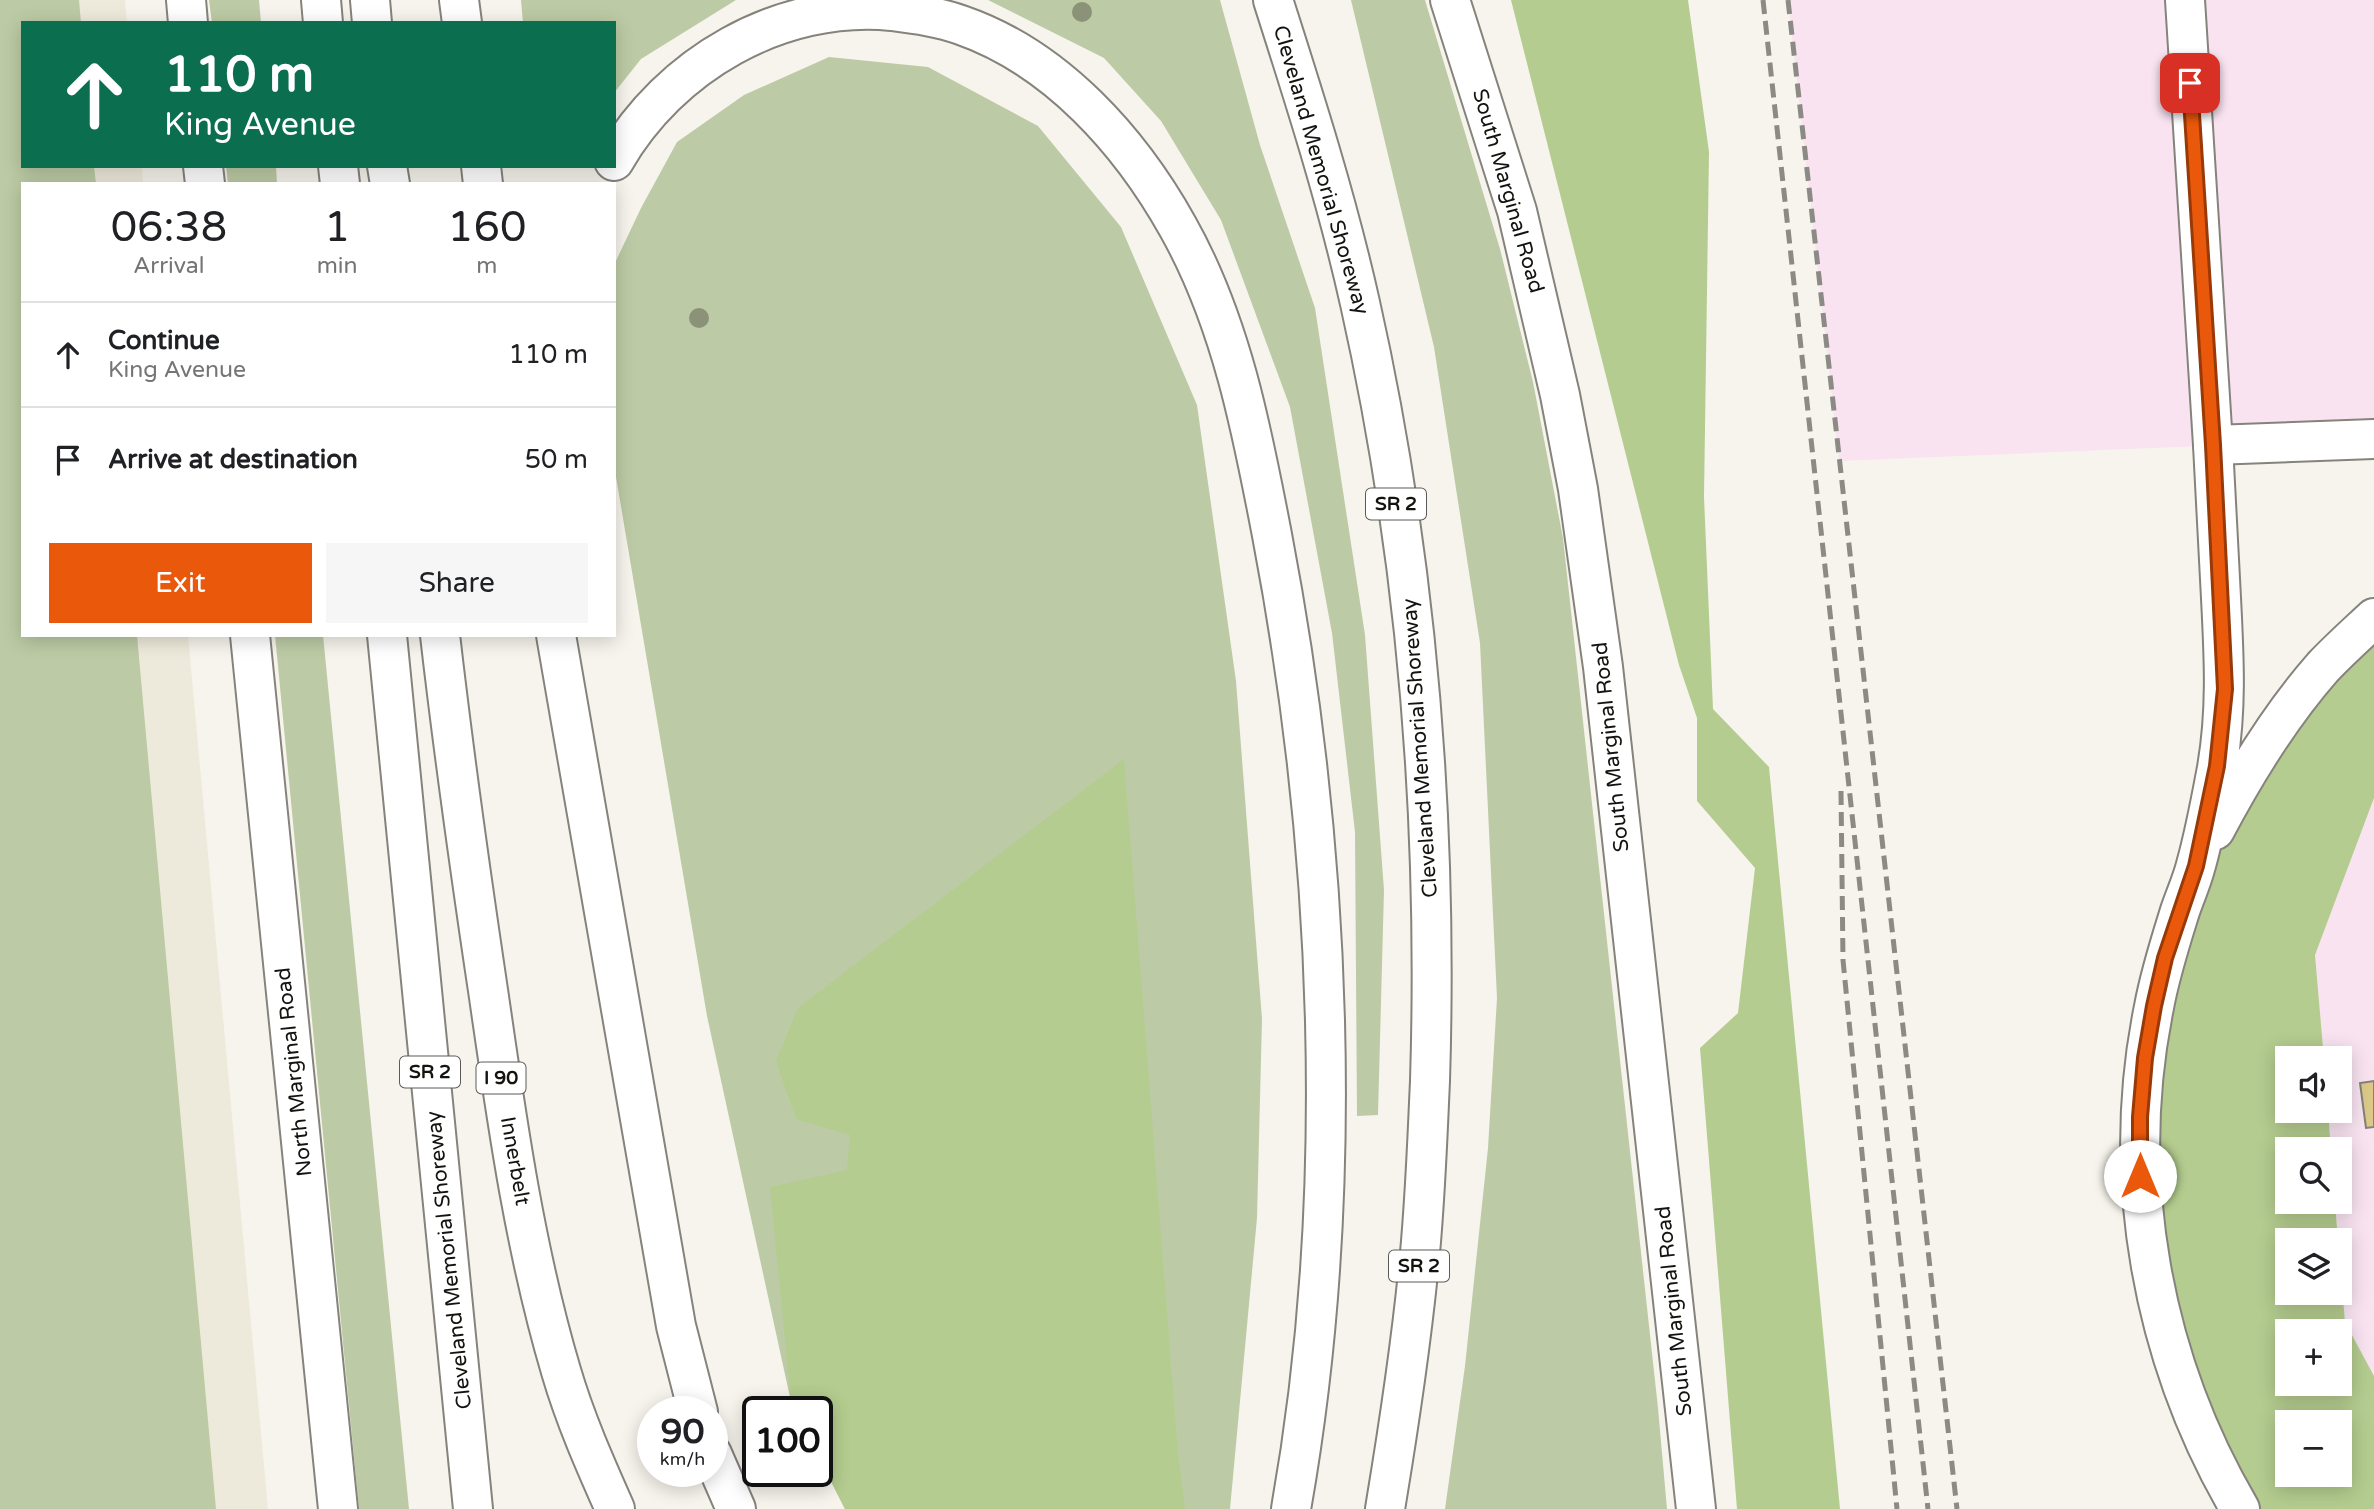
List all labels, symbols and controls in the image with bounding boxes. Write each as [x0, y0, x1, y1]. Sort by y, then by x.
street label: Cleveland Memorial Shoreway [1268, 22, 1374, 318]
text: 110 m [164, 46, 314, 105]
icon: ahead [49, 49, 140, 140]
pin [2160, 53, 2220, 113]
icon: arrive [2171, 64, 2209, 102]
street label: South Marginal Road [1467, 86, 1549, 296]
text: King Avenue [164, 106, 356, 144]
text: 06:38 [111, 202, 227, 253]
text: 1 [324, 202, 350, 253]
text: 160 [447, 202, 526, 253]
text: Arrival [133, 252, 204, 280]
text: min [317, 252, 358, 280]
text: m [476, 252, 497, 280]
text: Continue [108, 325, 220, 356]
icon: ahead [49, 336, 87, 374]
text: 110 m [508, 339, 588, 370]
text: King Avenue [108, 356, 246, 384]
icon: arrive [49, 441, 87, 479]
text: Arrive at destination [108, 444, 358, 475]
text: 50 m [525, 444, 588, 475]
road number: SR 2 [1366, 489, 1426, 520]
button: Exit [49, 543, 312, 623]
button: Share [326, 543, 588, 623]
street label: Cleveland Memorial Shoreway [1397, 598, 1443, 898]
street label: South Marginal Road [1588, 641, 1634, 853]
street label: North Marginal Road [271, 966, 317, 1178]
map controls [2275, 1046, 2352, 1487]
button: sound [2275, 1046, 2352, 1123]
road number: SR 2 [400, 1056, 460, 1088]
road number: I 90 [476, 1062, 526, 1094]
street label: Cleveland Memorial Shoreway [421, 1110, 477, 1410]
street label: Innerbelt [495, 1115, 535, 1207]
button: search [2275, 1137, 2352, 1214]
position arrow [2103, 1139, 2177, 1213]
street label: South Marginal Road [1651, 1205, 1697, 1417]
button: layers [2275, 1228, 2352, 1305]
road number: SR 2 [1389, 1250, 1449, 1282]
button: + [2275, 1319, 2352, 1396]
speed limit sign: 100 [742, 1396, 833, 1487]
button: − [2275, 1410, 2352, 1487]
text: 90 [661, 1411, 704, 1453]
text: km/h [660, 1448, 705, 1470]

